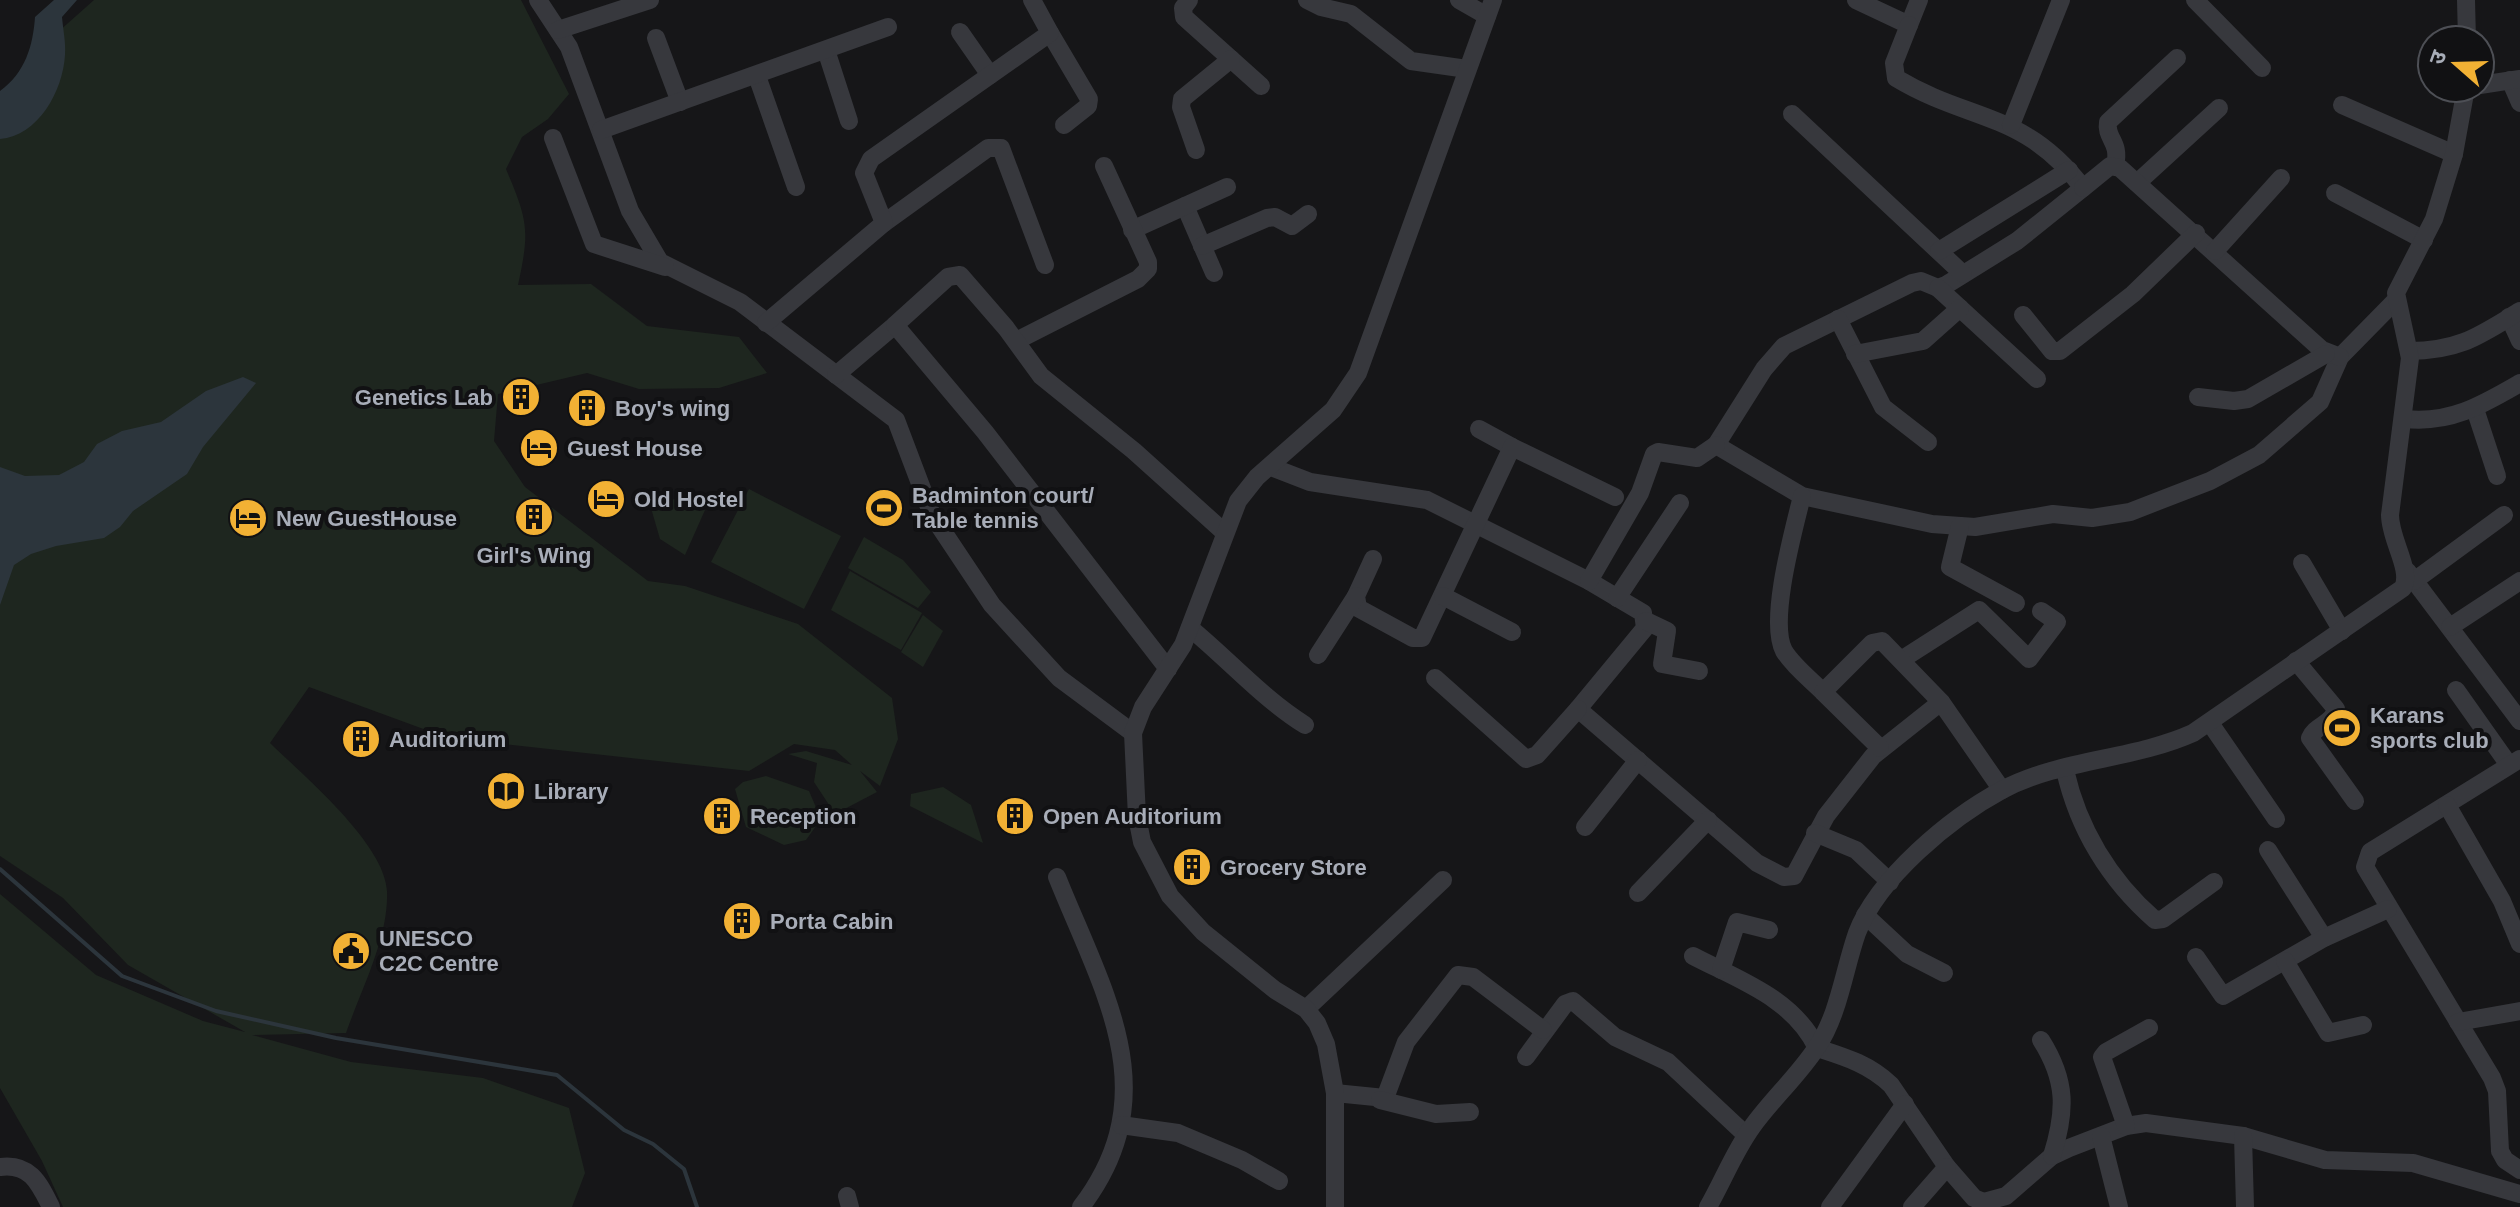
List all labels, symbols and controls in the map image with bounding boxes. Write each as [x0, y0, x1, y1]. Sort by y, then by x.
north arrow [2416, 24, 2496, 104]
text: उ [2424, 46, 2452, 68]
building icon: Genetics Lab [500, 376, 542, 418]
place label: Genetics Lab [355, 385, 493, 410]
building icon: Boy's wing [566, 387, 608, 429]
place label: Boy's wing [615, 396, 730, 421]
hotel icon: Guest House [518, 427, 560, 469]
place label: Guest House [567, 436, 703, 461]
hotel icon: Old Hostel [585, 478, 627, 520]
place label: Badminton court/ Table tennis [912, 483, 1094, 533]
place label: Old Hostel [634, 487, 744, 512]
sports icon: Badminton court/ Table tennis [863, 487, 905, 529]
building icon: Girl's Wing [513, 496, 555, 538]
hotel icon: New GuestHouse [227, 497, 269, 539]
place label: New GuestHouse [276, 506, 457, 531]
place label: Girl's Wing [476, 543, 592, 568]
place label: Karans sports club [2370, 703, 2489, 753]
sports icon: Karans sports club [2321, 707, 2363, 749]
building icon: Auditorium [340, 718, 382, 760]
place label: Auditorium [389, 727, 506, 752]
library icon: Library [485, 770, 527, 812]
place label: Library [534, 779, 609, 804]
building icon: Reception [701, 795, 743, 837]
building icon: Open Auditorium [994, 795, 1036, 837]
place label: Reception [750, 804, 856, 829]
place label: Open Auditorium [1043, 804, 1222, 829]
building icon: Grocery Store [1171, 846, 1213, 888]
place label: Grocery Store [1220, 855, 1367, 880]
building icon: Porta Cabin [721, 900, 763, 942]
place label: Porta Cabin [770, 909, 893, 934]
place label: UNESCO C2C Centre [379, 926, 499, 976]
public building icon: UNESCO C2C Centre [330, 930, 372, 972]

